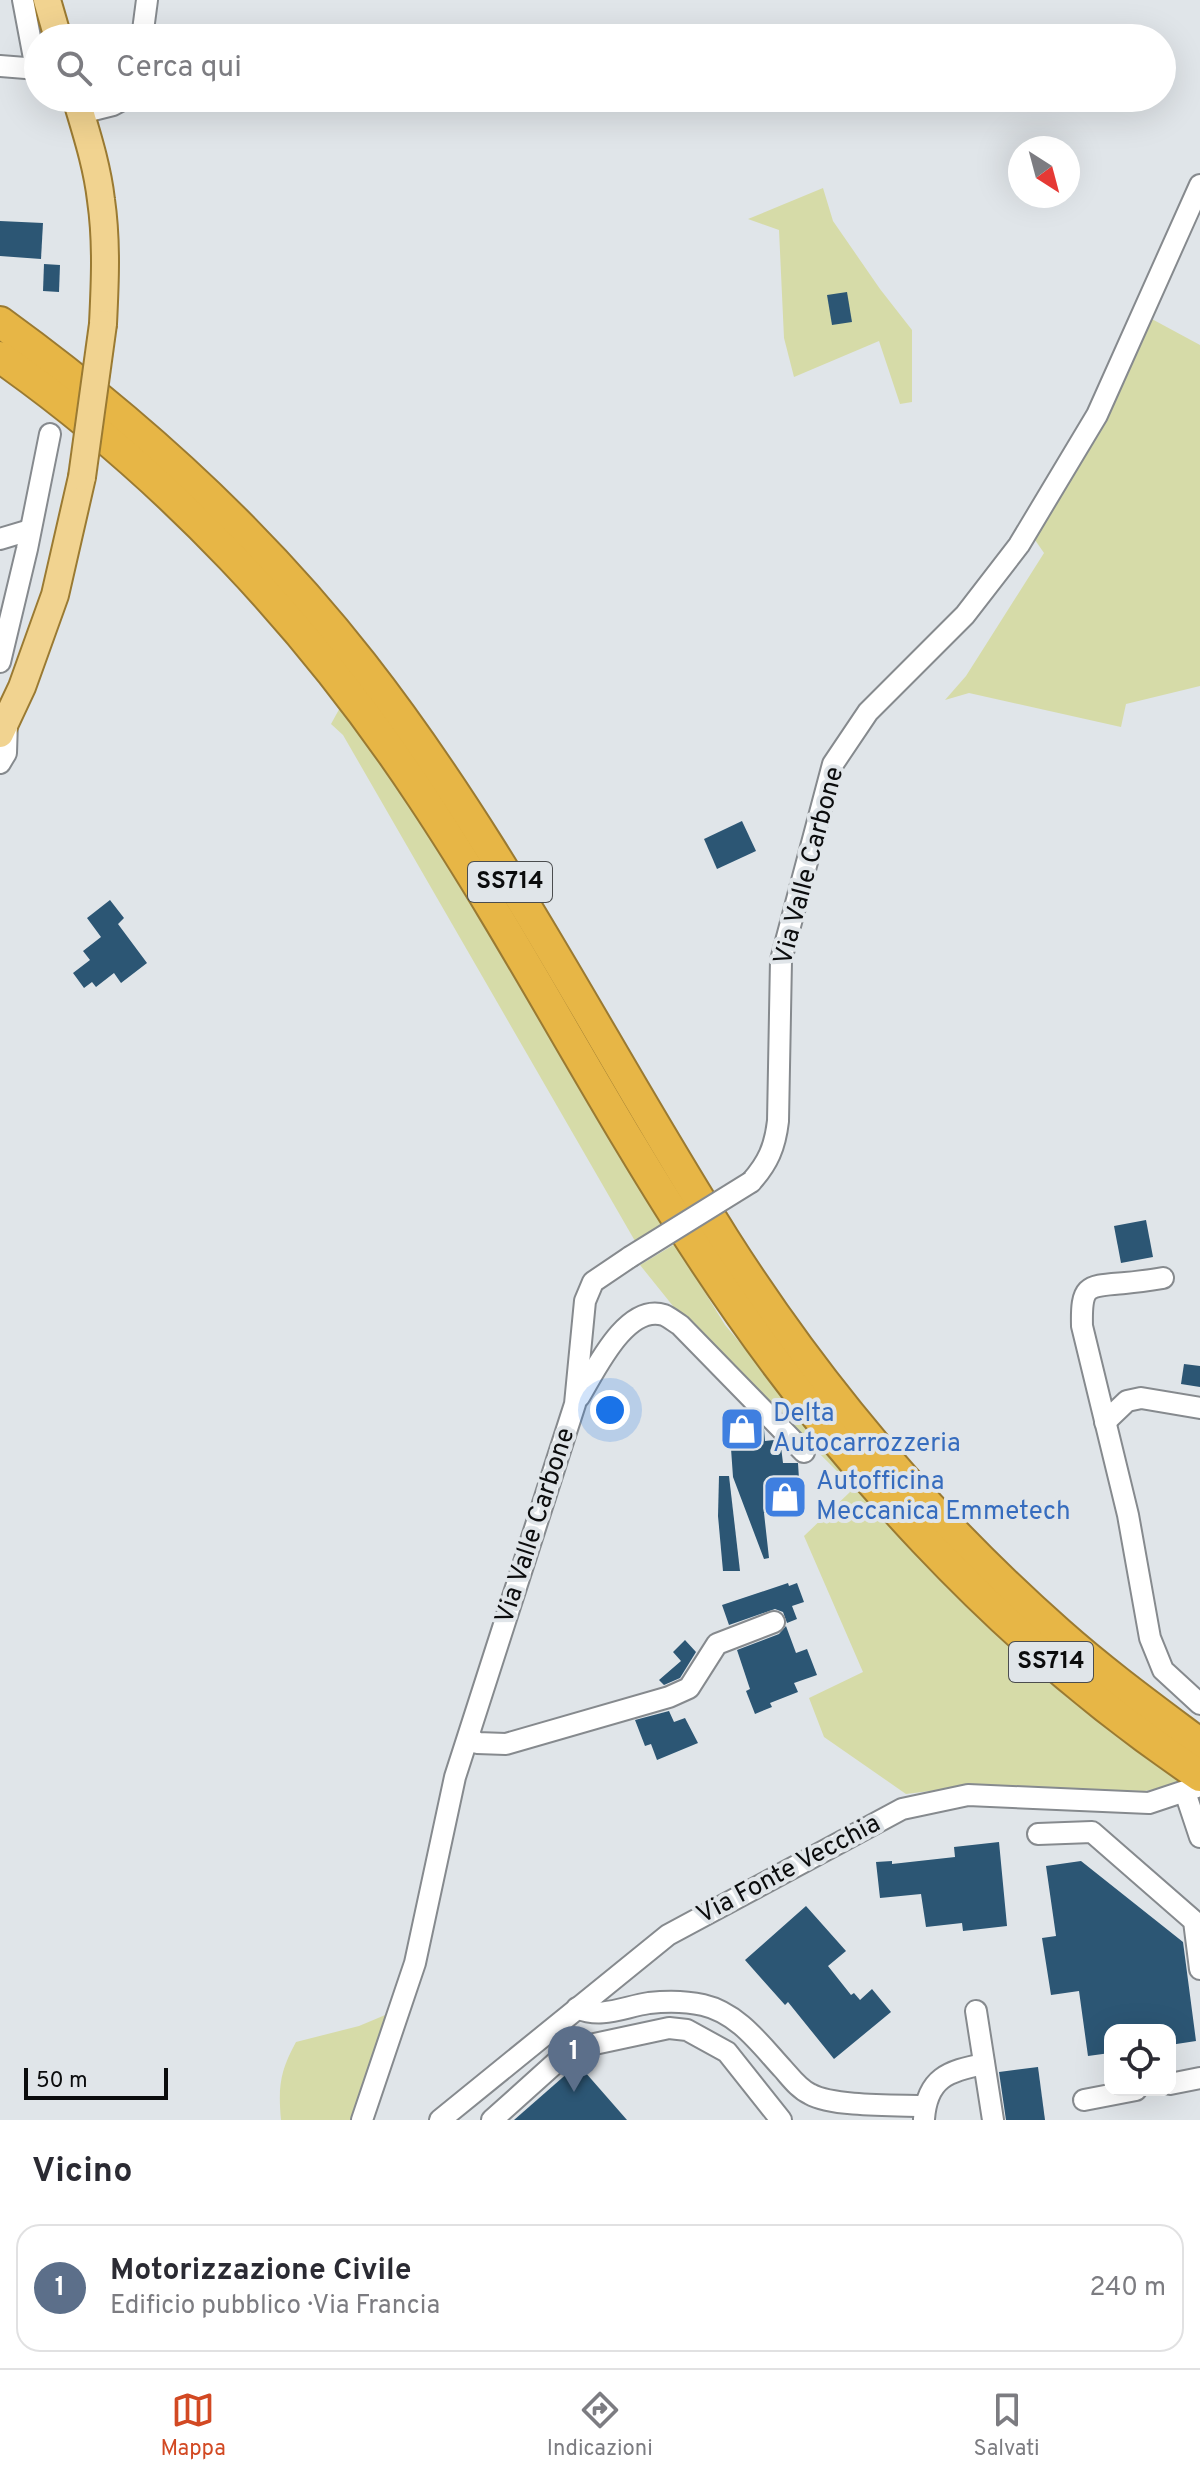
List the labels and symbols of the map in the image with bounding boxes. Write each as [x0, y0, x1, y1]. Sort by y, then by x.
north arrow [1008, 136, 1080, 208]
street label: Via Valle Carbone [768, 763, 852, 969]
road number: SS714 [468, 862, 552, 902]
your location [590, 1390, 630, 1430]
place label: Delta Autocarrozzeria [773, 1398, 961, 1461]
shop icon: Delta Autocarrozzeria [718, 1405, 766, 1453]
street label: Via Valle Carbone [489, 1424, 583, 1628]
place label: Autofficina Meccanica Emmetech [816, 1466, 1071, 1529]
shop icon: Autofficina Meccanica Emmetech [761, 1473, 809, 1521]
road number: SS714 [1009, 1642, 1093, 1682]
street label: Via Fonte Vecchia [692, 1808, 886, 1932]
pin: 1 [548, 2026, 600, 2092]
scale bar [24, 2064, 168, 2100]

